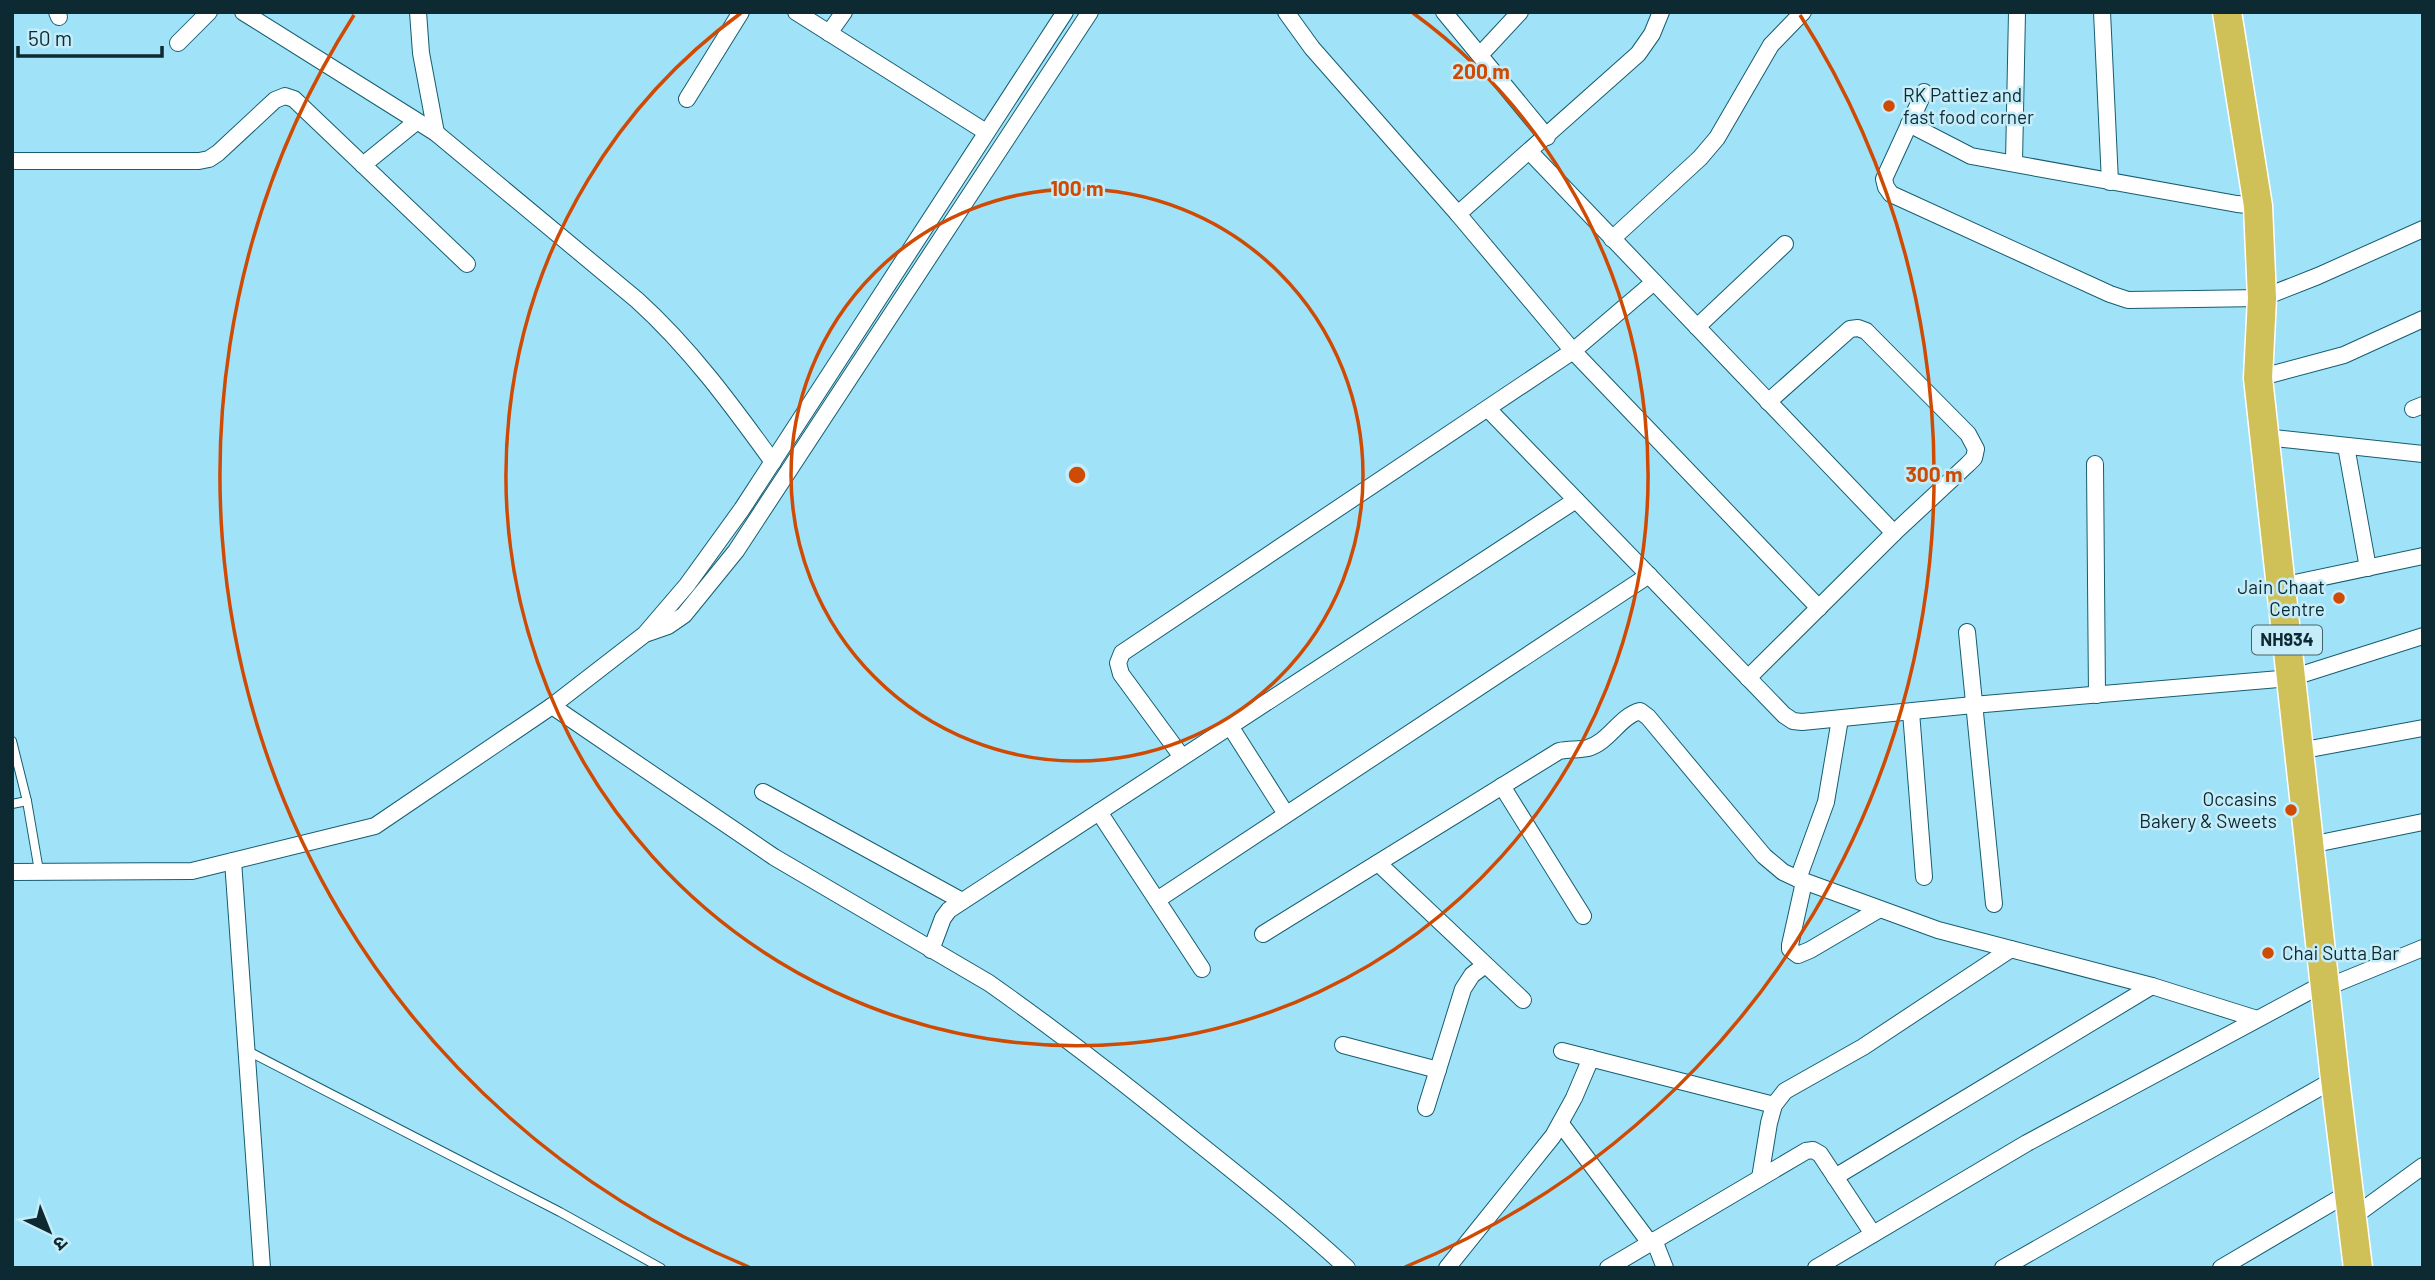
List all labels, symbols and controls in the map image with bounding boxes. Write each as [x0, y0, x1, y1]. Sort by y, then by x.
scale bar [18, 14, 161, 58]
text: 50 m [28, 25, 72, 50]
text: 200 m [1452, 58, 1510, 83]
place label: RK Pattiez and fast food corner [1903, 83, 2034, 128]
marker: RK Pattiez and fast food corner [1881, 98, 1897, 114]
text: 100 m [1050, 175, 1104, 200]
text: 300 m [1905, 461, 1963, 486]
centre of rings [1065, 463, 1089, 487]
place label: Jain Chaat Centre [2237, 575, 2325, 620]
marker: Jain Chaat Centre [2331, 590, 2347, 606]
road number: NH934 [2252, 626, 2322, 654]
place label: Occasins Bakery & Sweets [2139, 787, 2277, 832]
marker: Occasins Bakery & Sweets [2283, 802, 2299, 818]
place label: Chai Sutta Bar [2282, 941, 2399, 964]
marker: Chai Sutta Bar [2260, 945, 2276, 961]
north arrow [14, 1196, 84, 1266]
text: उ [48, 1232, 73, 1257]

